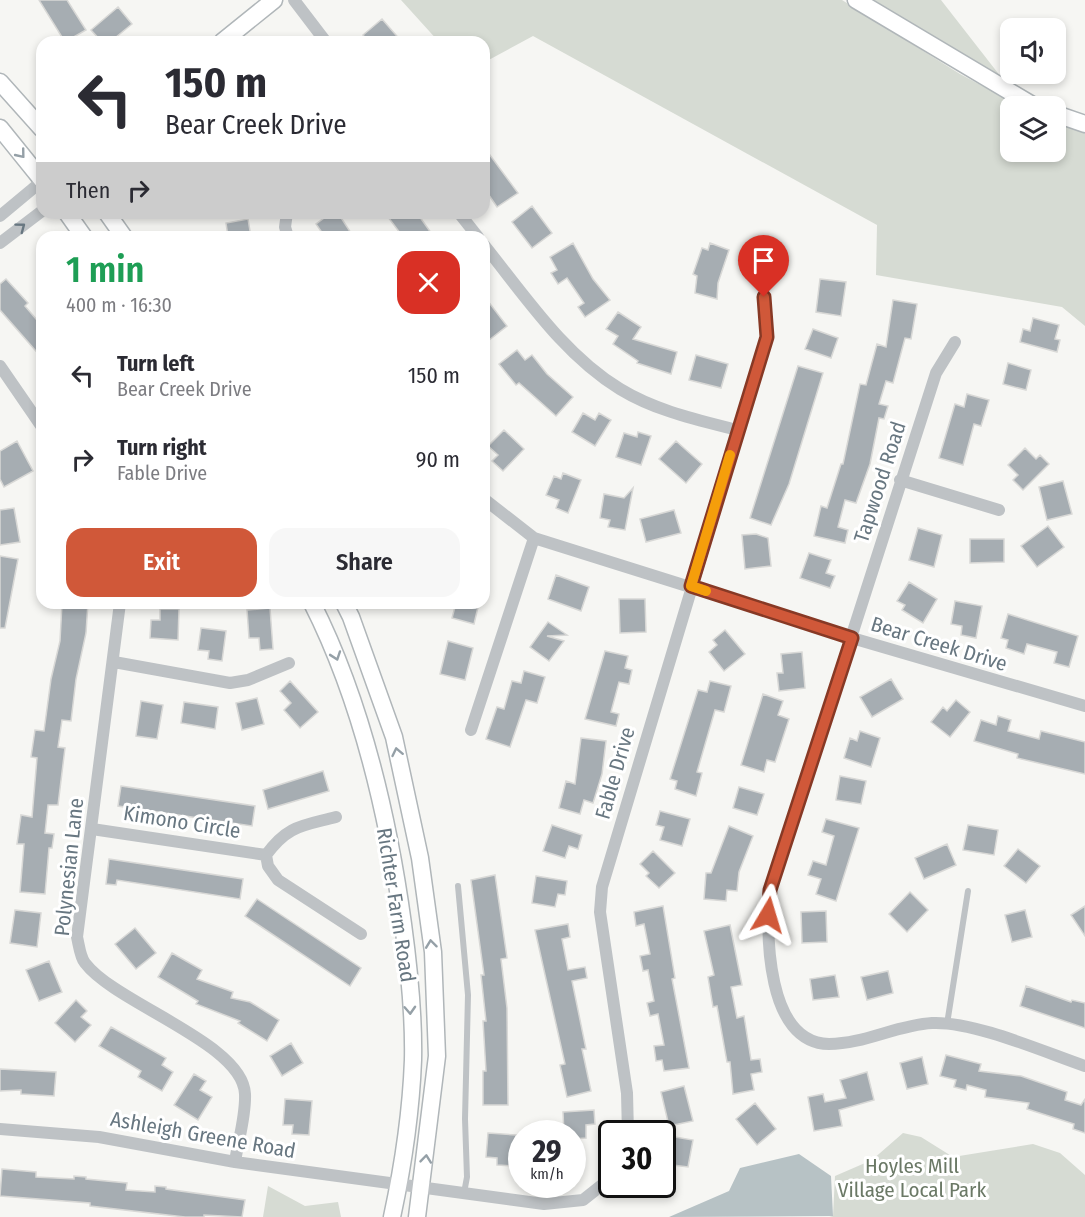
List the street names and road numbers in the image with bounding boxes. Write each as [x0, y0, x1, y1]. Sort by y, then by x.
street label: Tapwood Road [848, 418, 912, 546]
street label: Bear Creek Drive [868, 611, 1010, 677]
street label: Fable Drive [589, 724, 641, 822]
street label: Polynesian Lane [49, 797, 89, 937]
street label: Kimono Circle [122, 800, 242, 844]
street label: Richter Farm Road [371, 826, 421, 984]
street label: Ashleigh Greene Road [108, 1106, 298, 1164]

